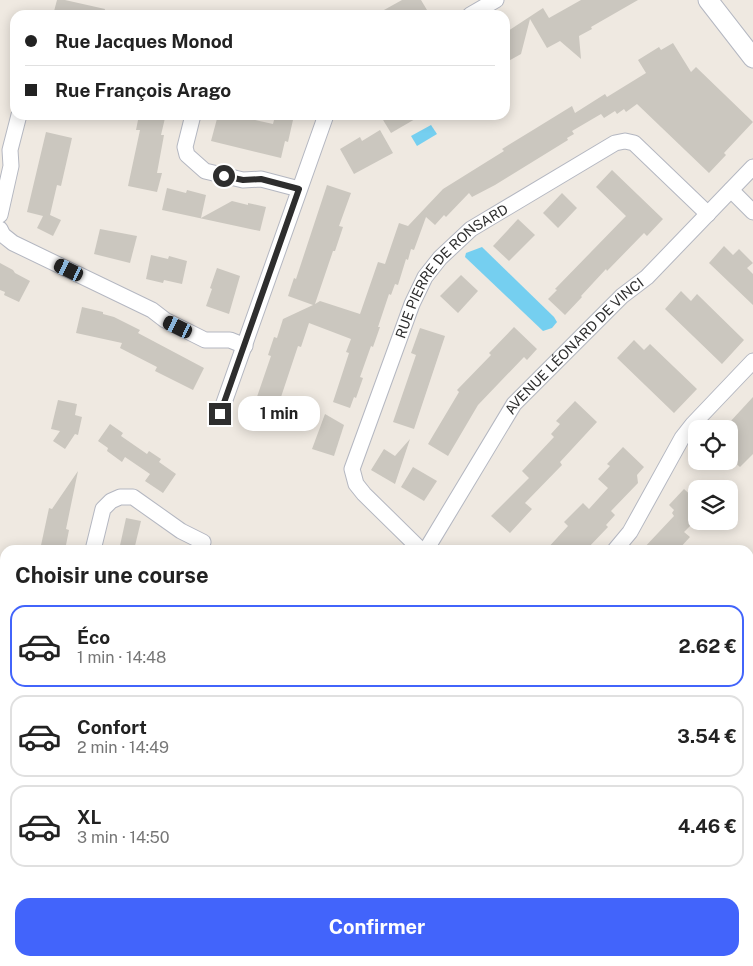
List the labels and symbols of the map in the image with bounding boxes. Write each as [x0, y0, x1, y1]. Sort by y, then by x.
route start [213, 165, 235, 187]
street label: RUE PIERRE DE RONSARD [392, 201, 511, 340]
car [52, 257, 85, 283]
street label: AVENUE LÉONARD DE VINCI [502, 275, 647, 417]
car [161, 314, 194, 340]
callout: 1 min [238, 396, 320, 432]
route end [209, 403, 231, 425]

